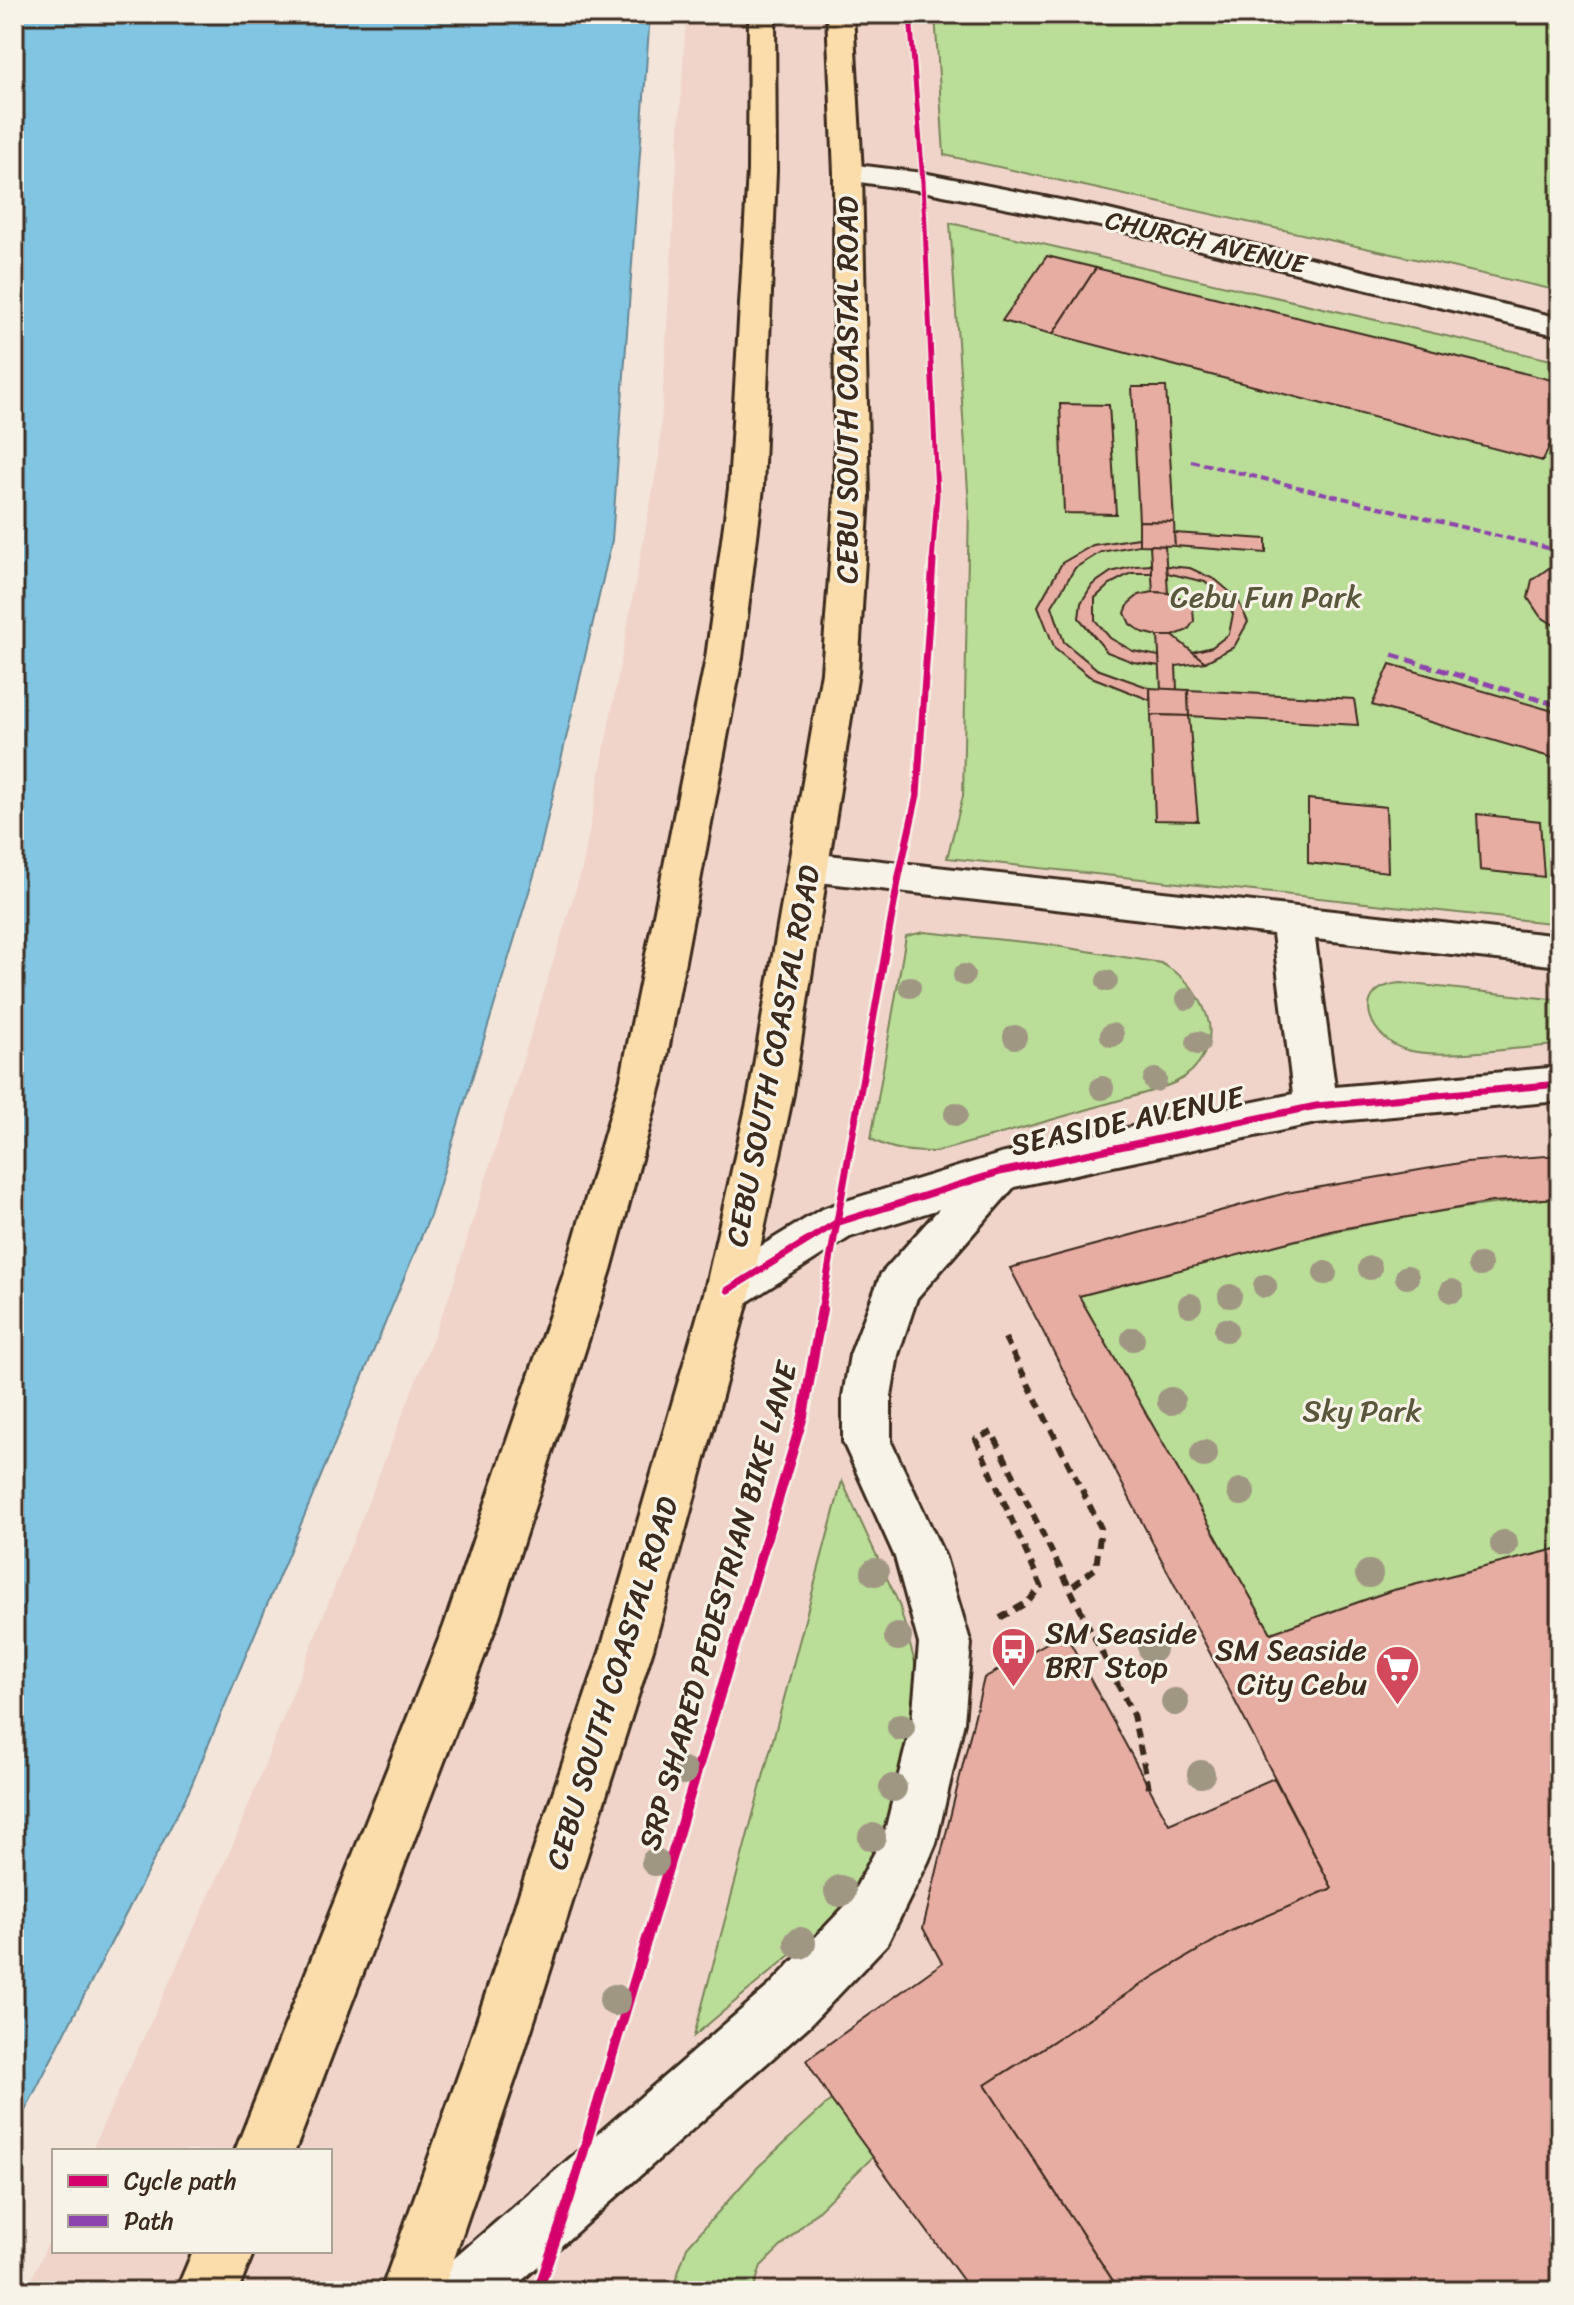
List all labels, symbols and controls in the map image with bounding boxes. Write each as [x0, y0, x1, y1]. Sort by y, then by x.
street label: CEBU SOUTH COASTAL ROAD [820, 196, 874, 584]
street label: CHURCH AVENUE [1101, 197, 1313, 288]
park label: Cebu Fun Park [1170, 570, 1363, 624]
street label: CEBU SOUTH COASTAL ROAD [710, 861, 836, 1251]
street label: SEASIDE AVENUE [1005, 1069, 1251, 1172]
street label: SRP SHARED PEDESTRIAN BIKE LANE [622, 1353, 814, 1856]
park label: Sky Park [1302, 1384, 1423, 1438]
street label: CEBU SOUTH COASTAL ROAD [530, 1490, 694, 1876]
place label: SM Seaside BRT Stop [1045, 1606, 1197, 1694]
place label: SM Seaside City Cebu [1215, 1623, 1367, 1711]
bus stop icon: SM Seaside BRT Stop [990, 1626, 1038, 1689]
supermarket icon: SM Seaside City Cebu [1374, 1643, 1422, 1706]
legend [52, 2149, 332, 2253]
text: Cycle path [124, 2160, 237, 2202]
text: Path [124, 2200, 174, 2242]

